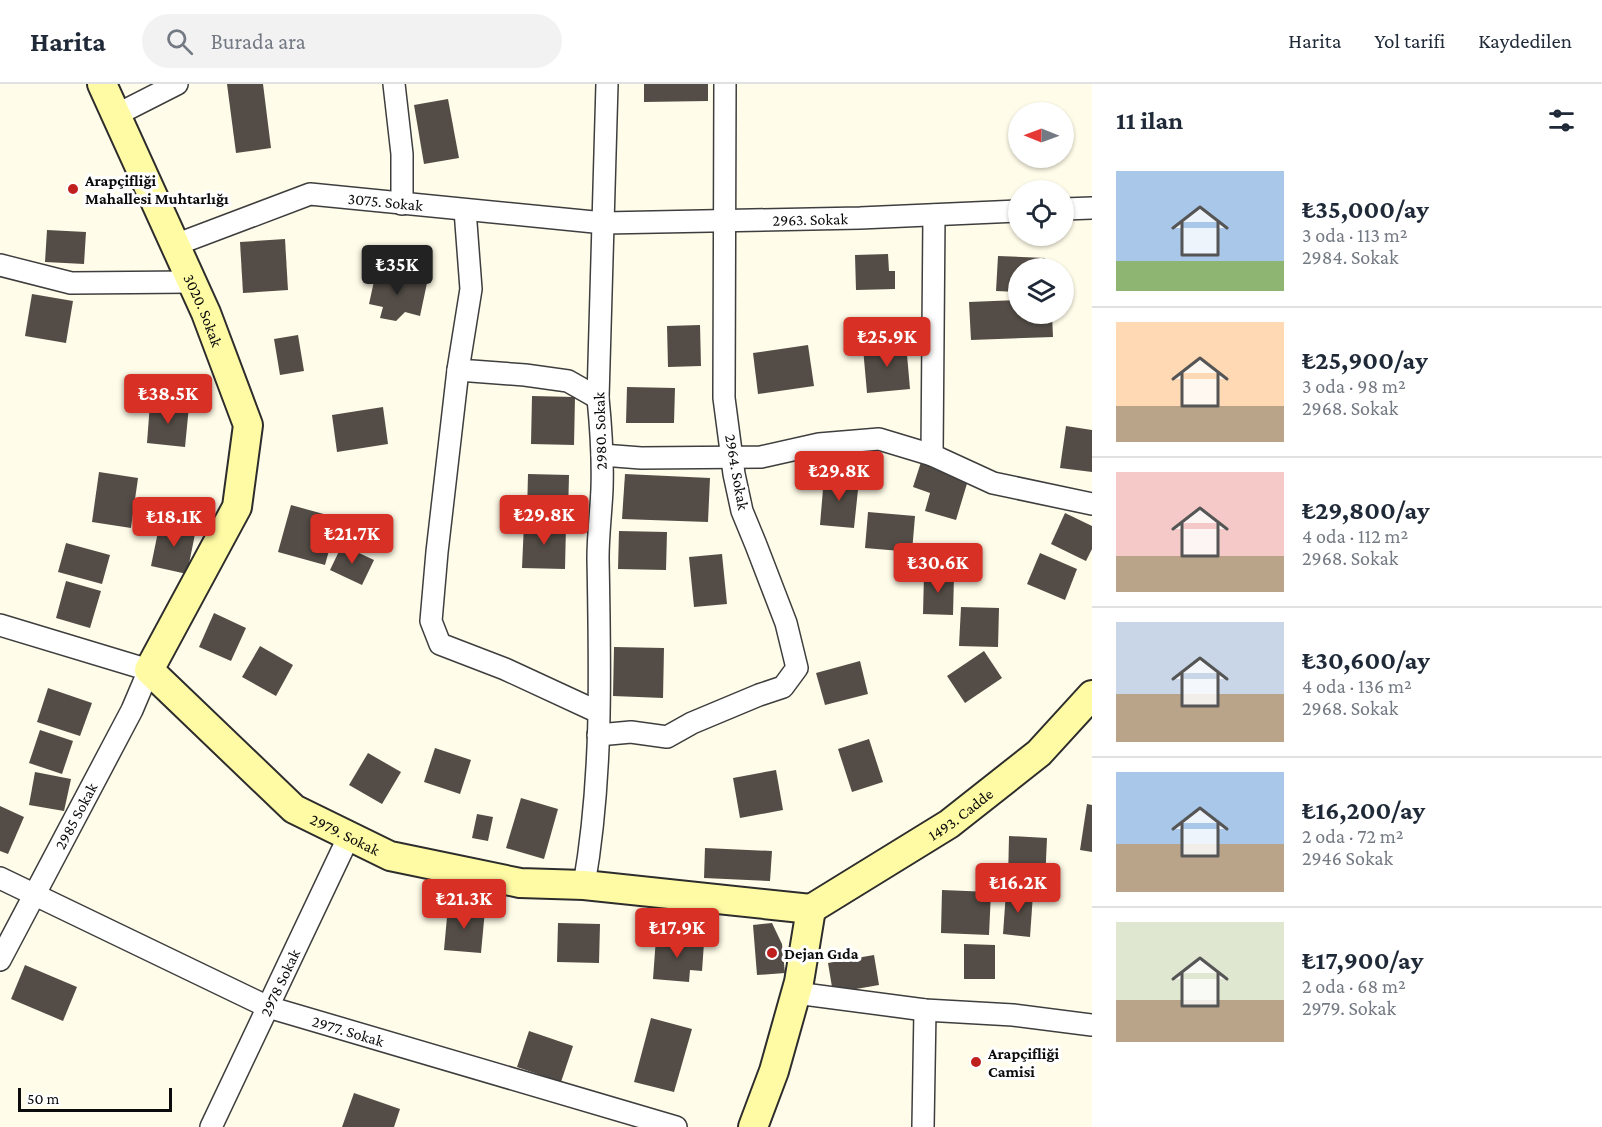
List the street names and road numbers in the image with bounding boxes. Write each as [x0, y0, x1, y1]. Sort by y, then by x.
street label: 3075. Sokak [347, 189, 424, 214]
street label: 2963. Sokak [772, 210, 848, 228]
street label: 3020. Sokak [181, 271, 226, 349]
street label: 2980. Sokak [590, 392, 610, 470]
street label: 2964. Sokak [722, 433, 752, 512]
street label: 2985 Sokak [51, 780, 101, 852]
street label: 1493. Cadde [925, 785, 996, 843]
street label: 2979. Sokak [308, 810, 383, 858]
street label: 2978 Sokak [256, 946, 303, 1019]
street label: 2977. Sokak [310, 1012, 386, 1049]

